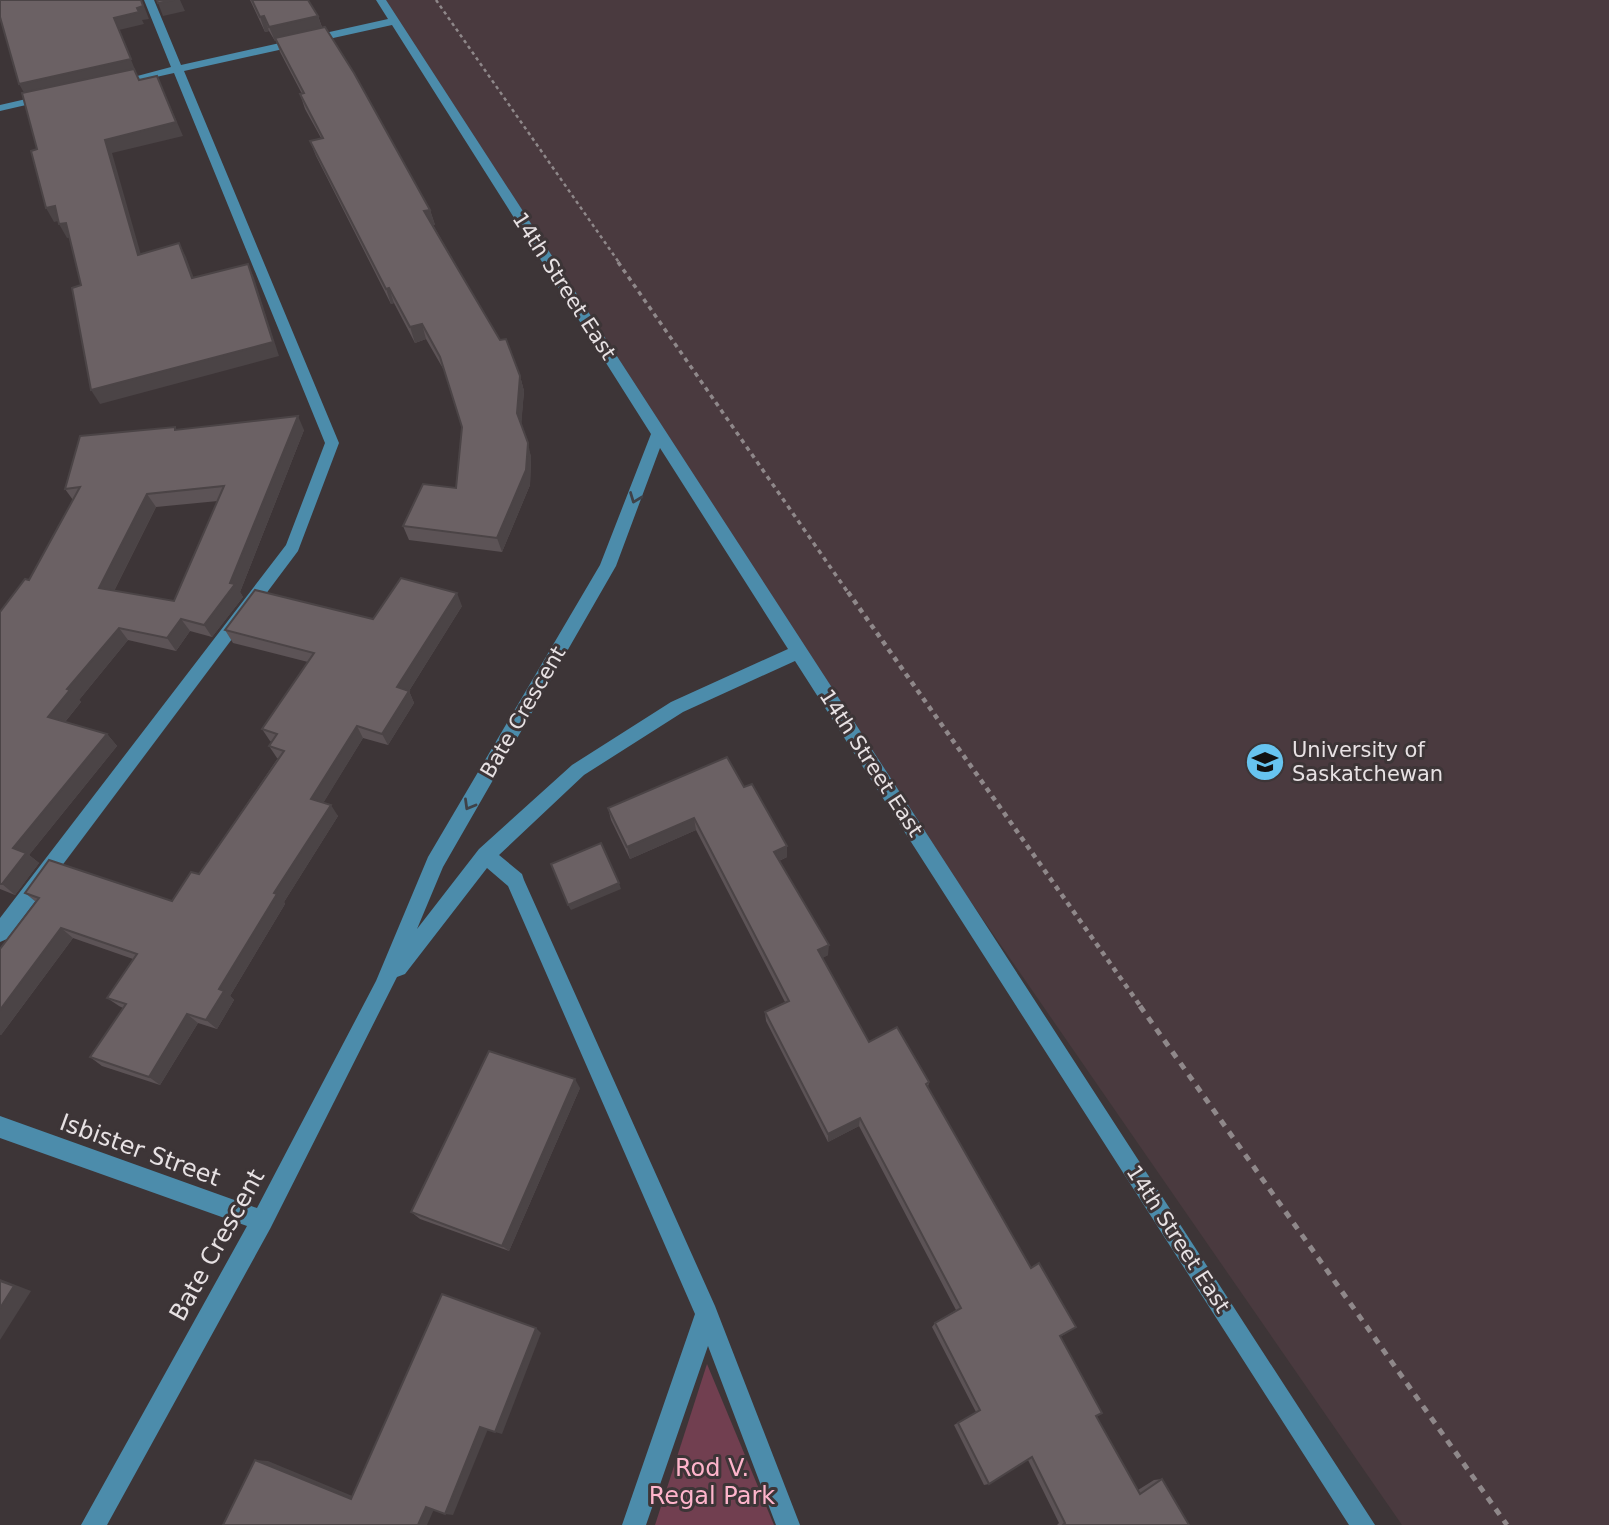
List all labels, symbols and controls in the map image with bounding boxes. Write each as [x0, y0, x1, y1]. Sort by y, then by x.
street label: 14th Street East [507, 208, 621, 364]
one-way arrow [629, 492, 643, 504]
street label: Bate Crescent [476, 642, 570, 782]
street label: 14th Street East [814, 685, 928, 841]
place label: University of Saskatchewan [1292, 738, 1443, 786]
school or university icon: University of Saskatchewan [1244, 741, 1286, 783]
one-way arrow [464, 798, 477, 811]
street label: Isbister Street [56, 1108, 224, 1192]
street label: 14th Street East [1121, 1161, 1235, 1317]
street label: Bate Crescent [164, 1164, 270, 1326]
park label: Rod V. Regal Park [649, 1454, 775, 1510]

